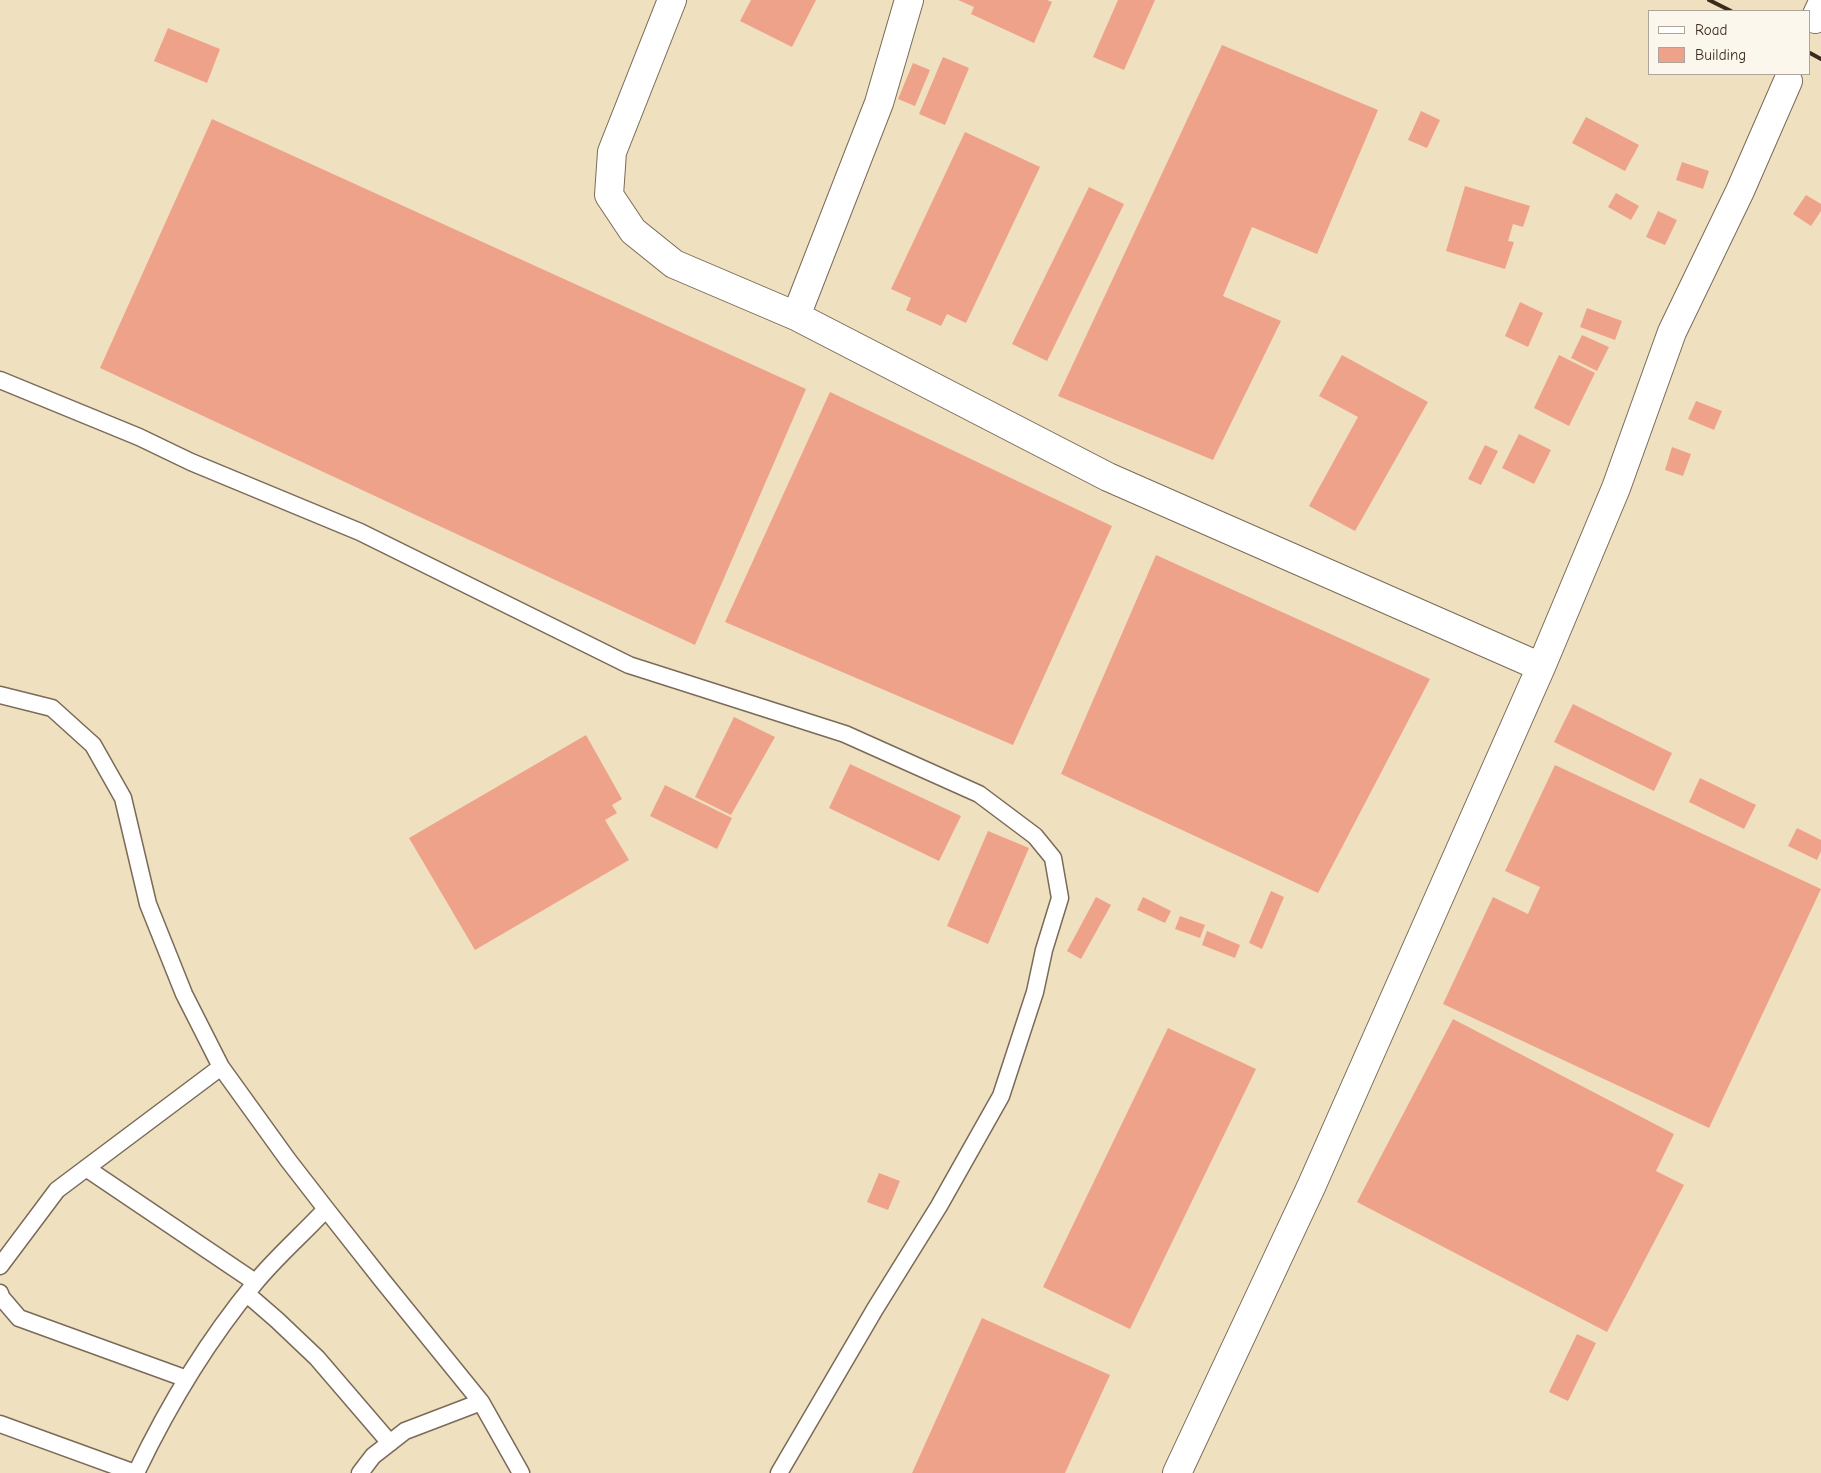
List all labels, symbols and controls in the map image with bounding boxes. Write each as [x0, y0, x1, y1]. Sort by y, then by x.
legend [1648, 10, 1811, 75]
text: Road [1695, 21, 1727, 39]
text: Building [1695, 46, 1746, 64]

